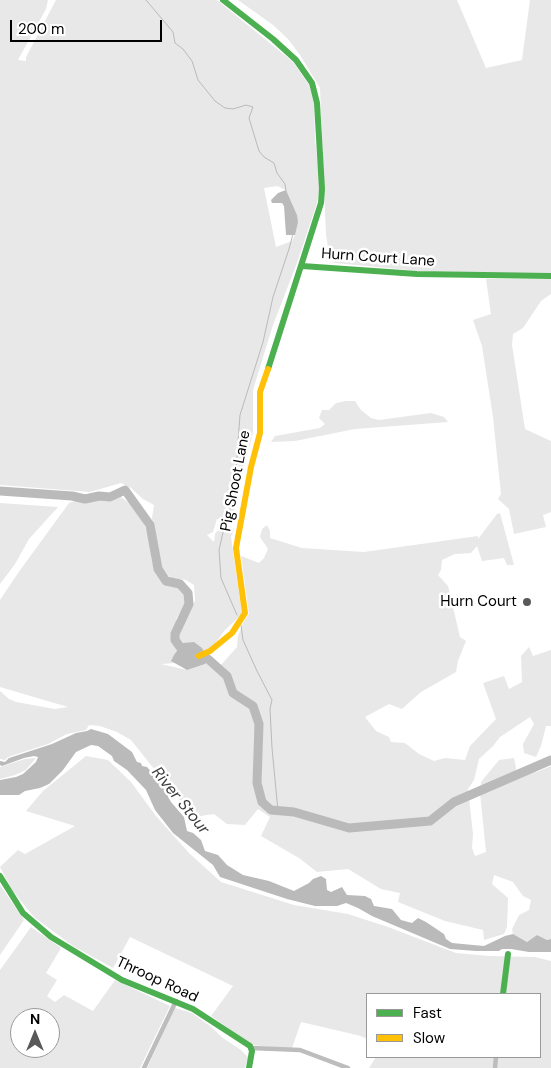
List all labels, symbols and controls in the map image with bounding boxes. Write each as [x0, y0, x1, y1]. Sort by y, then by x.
scale bar [12, 10, 165, 42]
text: 200 m [18, 19, 64, 39]
street label: Hurn Court Lane [321, 245, 435, 271]
street label: Pig Shoot Lane [217, 429, 255, 533]
place label: Hurn Court [440, 593, 517, 611]
marker: Hurn Court [521, 596, 533, 608]
water label: River Stour [147, 763, 213, 839]
street label: Throop Road [113, 953, 201, 1007]
legend [366, 993, 541, 1058]
text: Fast [413, 1003, 442, 1023]
north arrow [10, 1008, 60, 1058]
text: N [30, 1010, 40, 1028]
text: Slow [413, 1028, 445, 1048]

